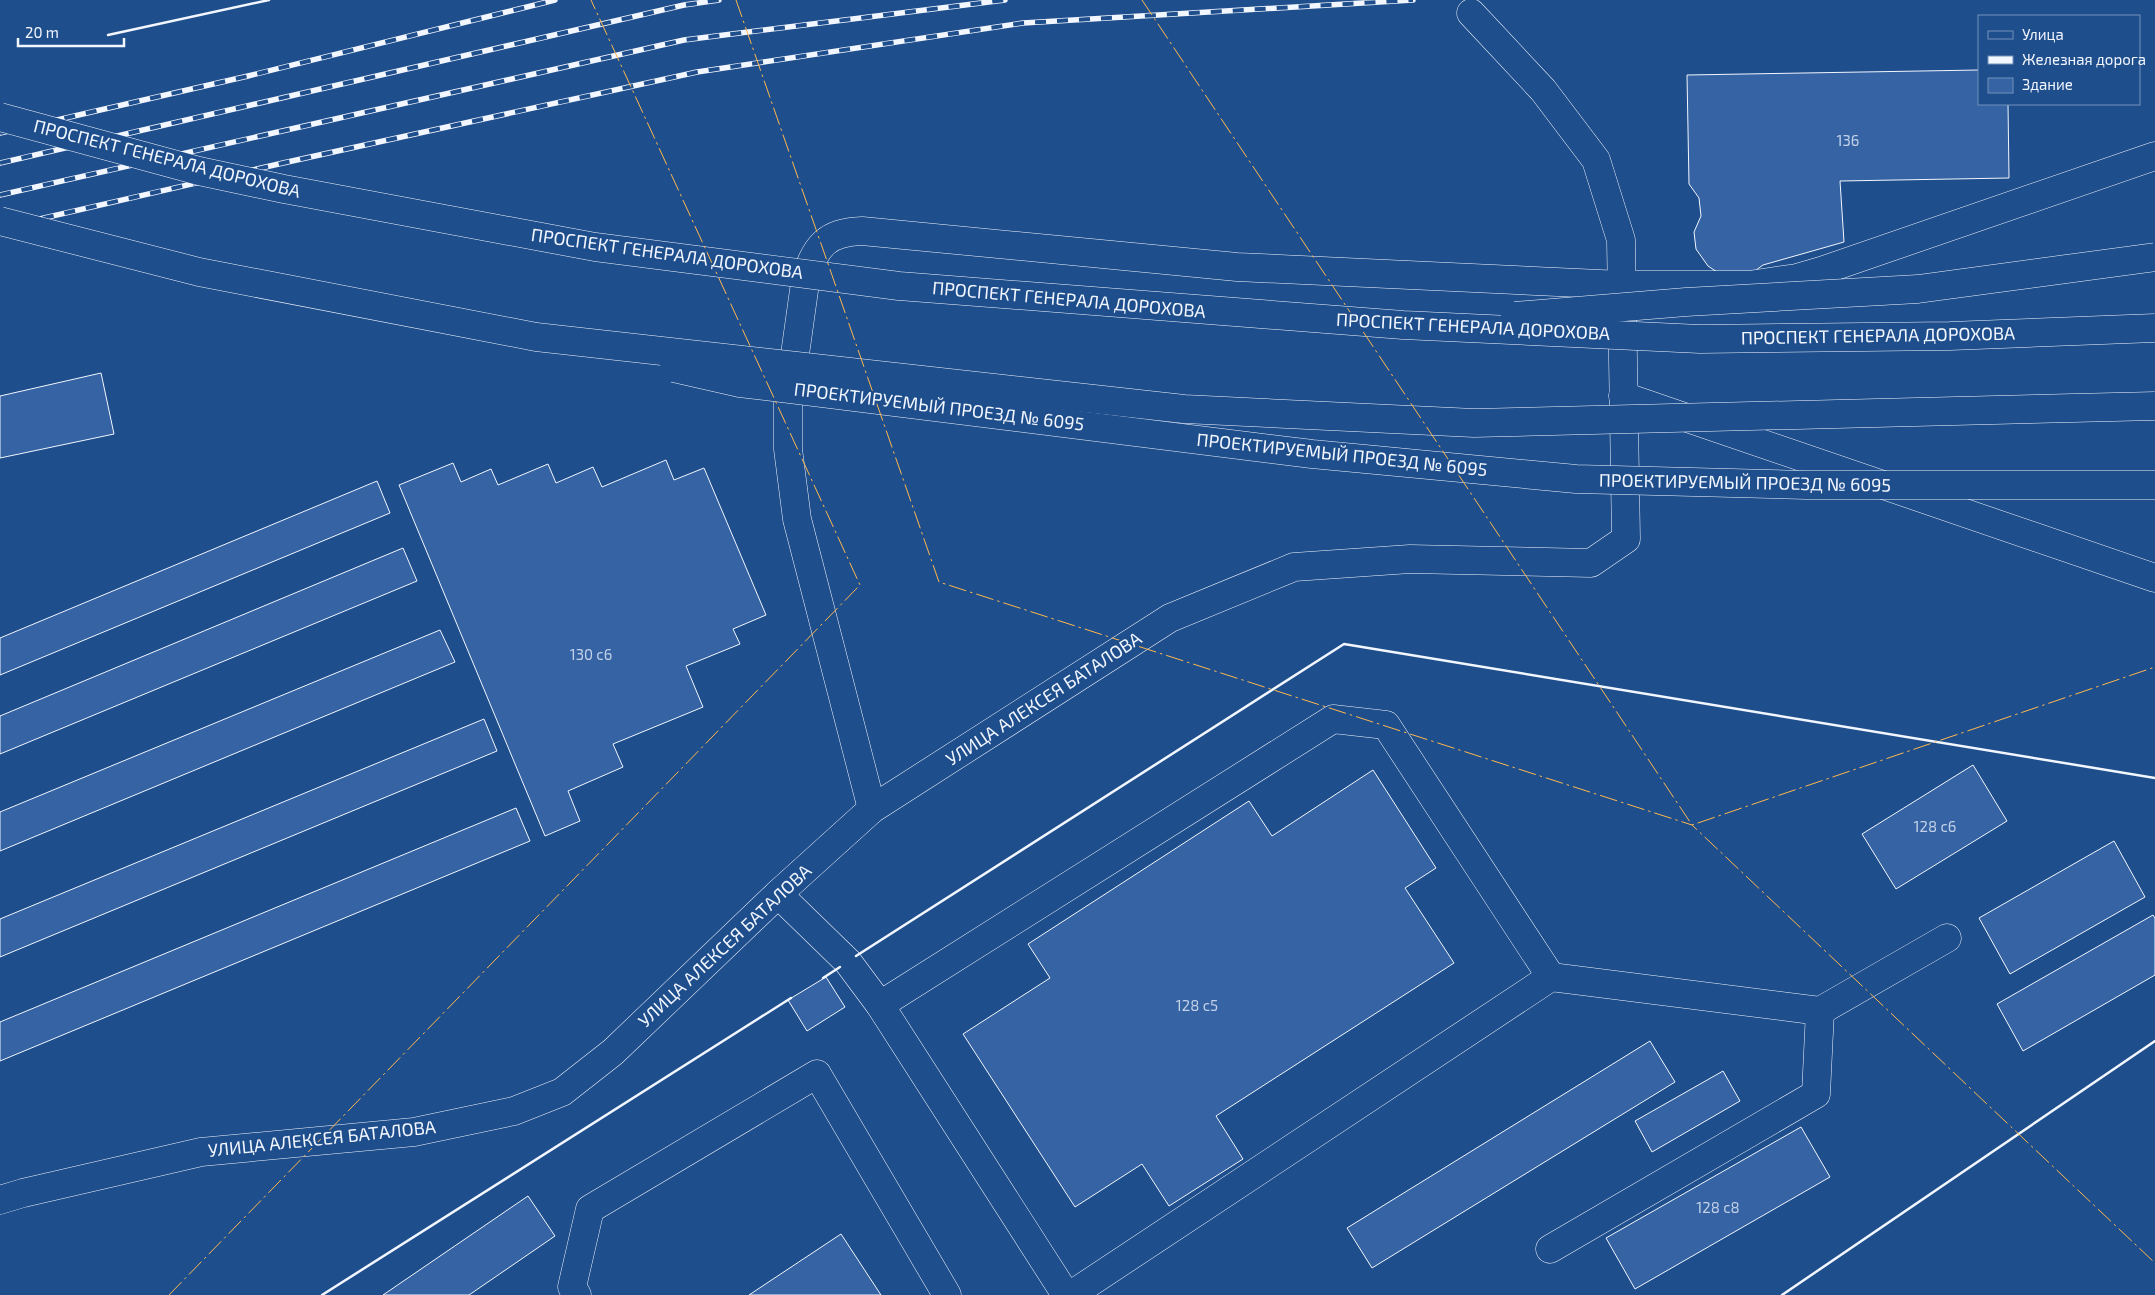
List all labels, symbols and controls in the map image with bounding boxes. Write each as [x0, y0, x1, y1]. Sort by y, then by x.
scale bar [18, 15, 124, 47]
legend [1978, 15, 2140, 105]
text: 20 m [25, 23, 59, 41]
text: Улица [2022, 25, 2064, 43]
text: Железная дорога [2022, 50, 2146, 68]
text: Здание [2022, 75, 2073, 93]
street label: ПРОСПЕКТ ГЕНЕРАЛА ДОРОХОВА [31, 114, 304, 202]
house number: 136 [1837, 131, 1859, 149]
street label: ПРОСПЕКТ ГЕНЕРАЛА ДОРОХОВА [530, 223, 805, 283]
street label: ПРОСПЕКТ ГЕНЕРАЛА ДОРОХОВА [931, 276, 1208, 322]
street label: ПРОСПЕКТ ГЕНЕРАЛА ДОРОХОВА [1335, 308, 1611, 344]
street label: ПРОСПЕКТ ГЕНЕРАЛА ДОРОХОВА [1741, 322, 2016, 348]
street label: ПРОЕКТИРУЕМЫЙ ПРОЕЗД № 6095 [793, 377, 1085, 435]
street label: ПРОЕКТИРУЕМЫЙ ПРОЕЗД № 6095 [1196, 428, 1489, 480]
street label: ПРОЕКТИРУЕМЫЙ ПРОЕЗД № 6095 [1599, 468, 1891, 496]
street label: УЛИЦА АЛЕКСЕЯ БАТАЛОВА [942, 626, 1146, 770]
house number: 130 с6 [570, 645, 612, 663]
house number: 128 с6 [1914, 817, 1956, 835]
street label: УЛИЦА АЛЕКСЕЯ БАТАЛОВА [633, 859, 816, 1031]
house number: 128 с5 [1176, 996, 1218, 1014]
street label: УЛИЦА АЛЕКСЕЯ БАТАЛОВА [207, 1115, 438, 1161]
house number: 128 с8 [1696, 1198, 1740, 1216]

